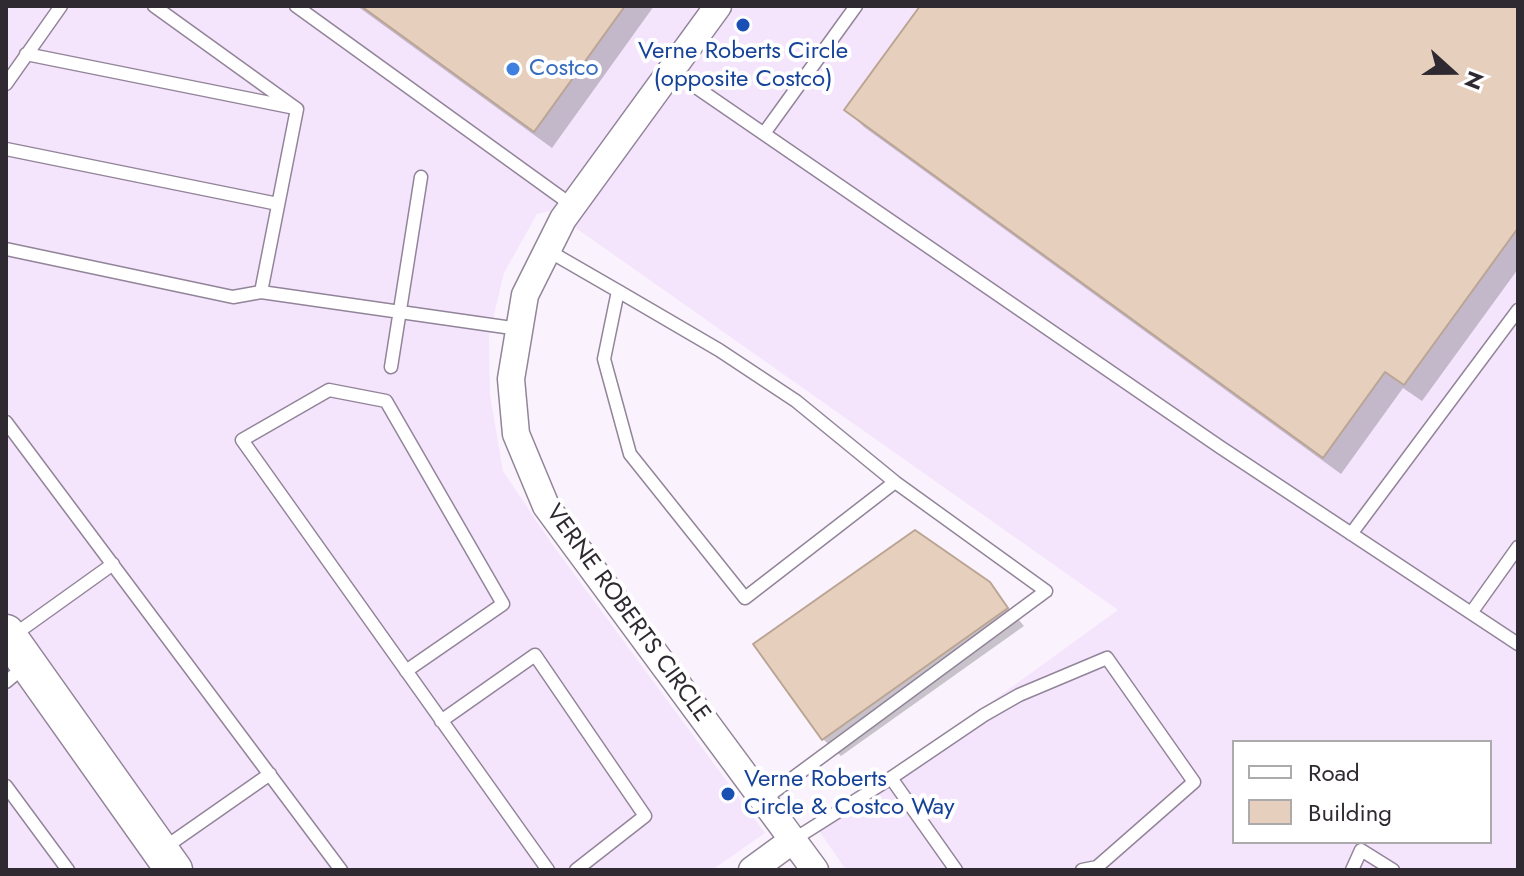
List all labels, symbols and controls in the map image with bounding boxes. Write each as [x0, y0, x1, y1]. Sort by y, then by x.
marker: Verne Roberts Circle (opposite Costco) [734, 16, 752, 34]
north arrow [1412, 32, 1492, 112]
place label: Verne Roberts Circle (opposite Costco) [638, 38, 848, 94]
place label: Costco [529, 55, 599, 83]
marker: Costco [504, 60, 522, 78]
text: N [1456, 67, 1492, 94]
street label: VERNE ROBERTS CIRCLE [538, 500, 716, 728]
legend [1232, 740, 1492, 844]
text: Road [1308, 755, 1360, 790]
place label: Verne Roberts Circle & Costco Way [744, 766, 955, 822]
marker: Verne Roberts Circle & Costco Way [719, 785, 737, 803]
text: Building [1308, 795, 1392, 830]

